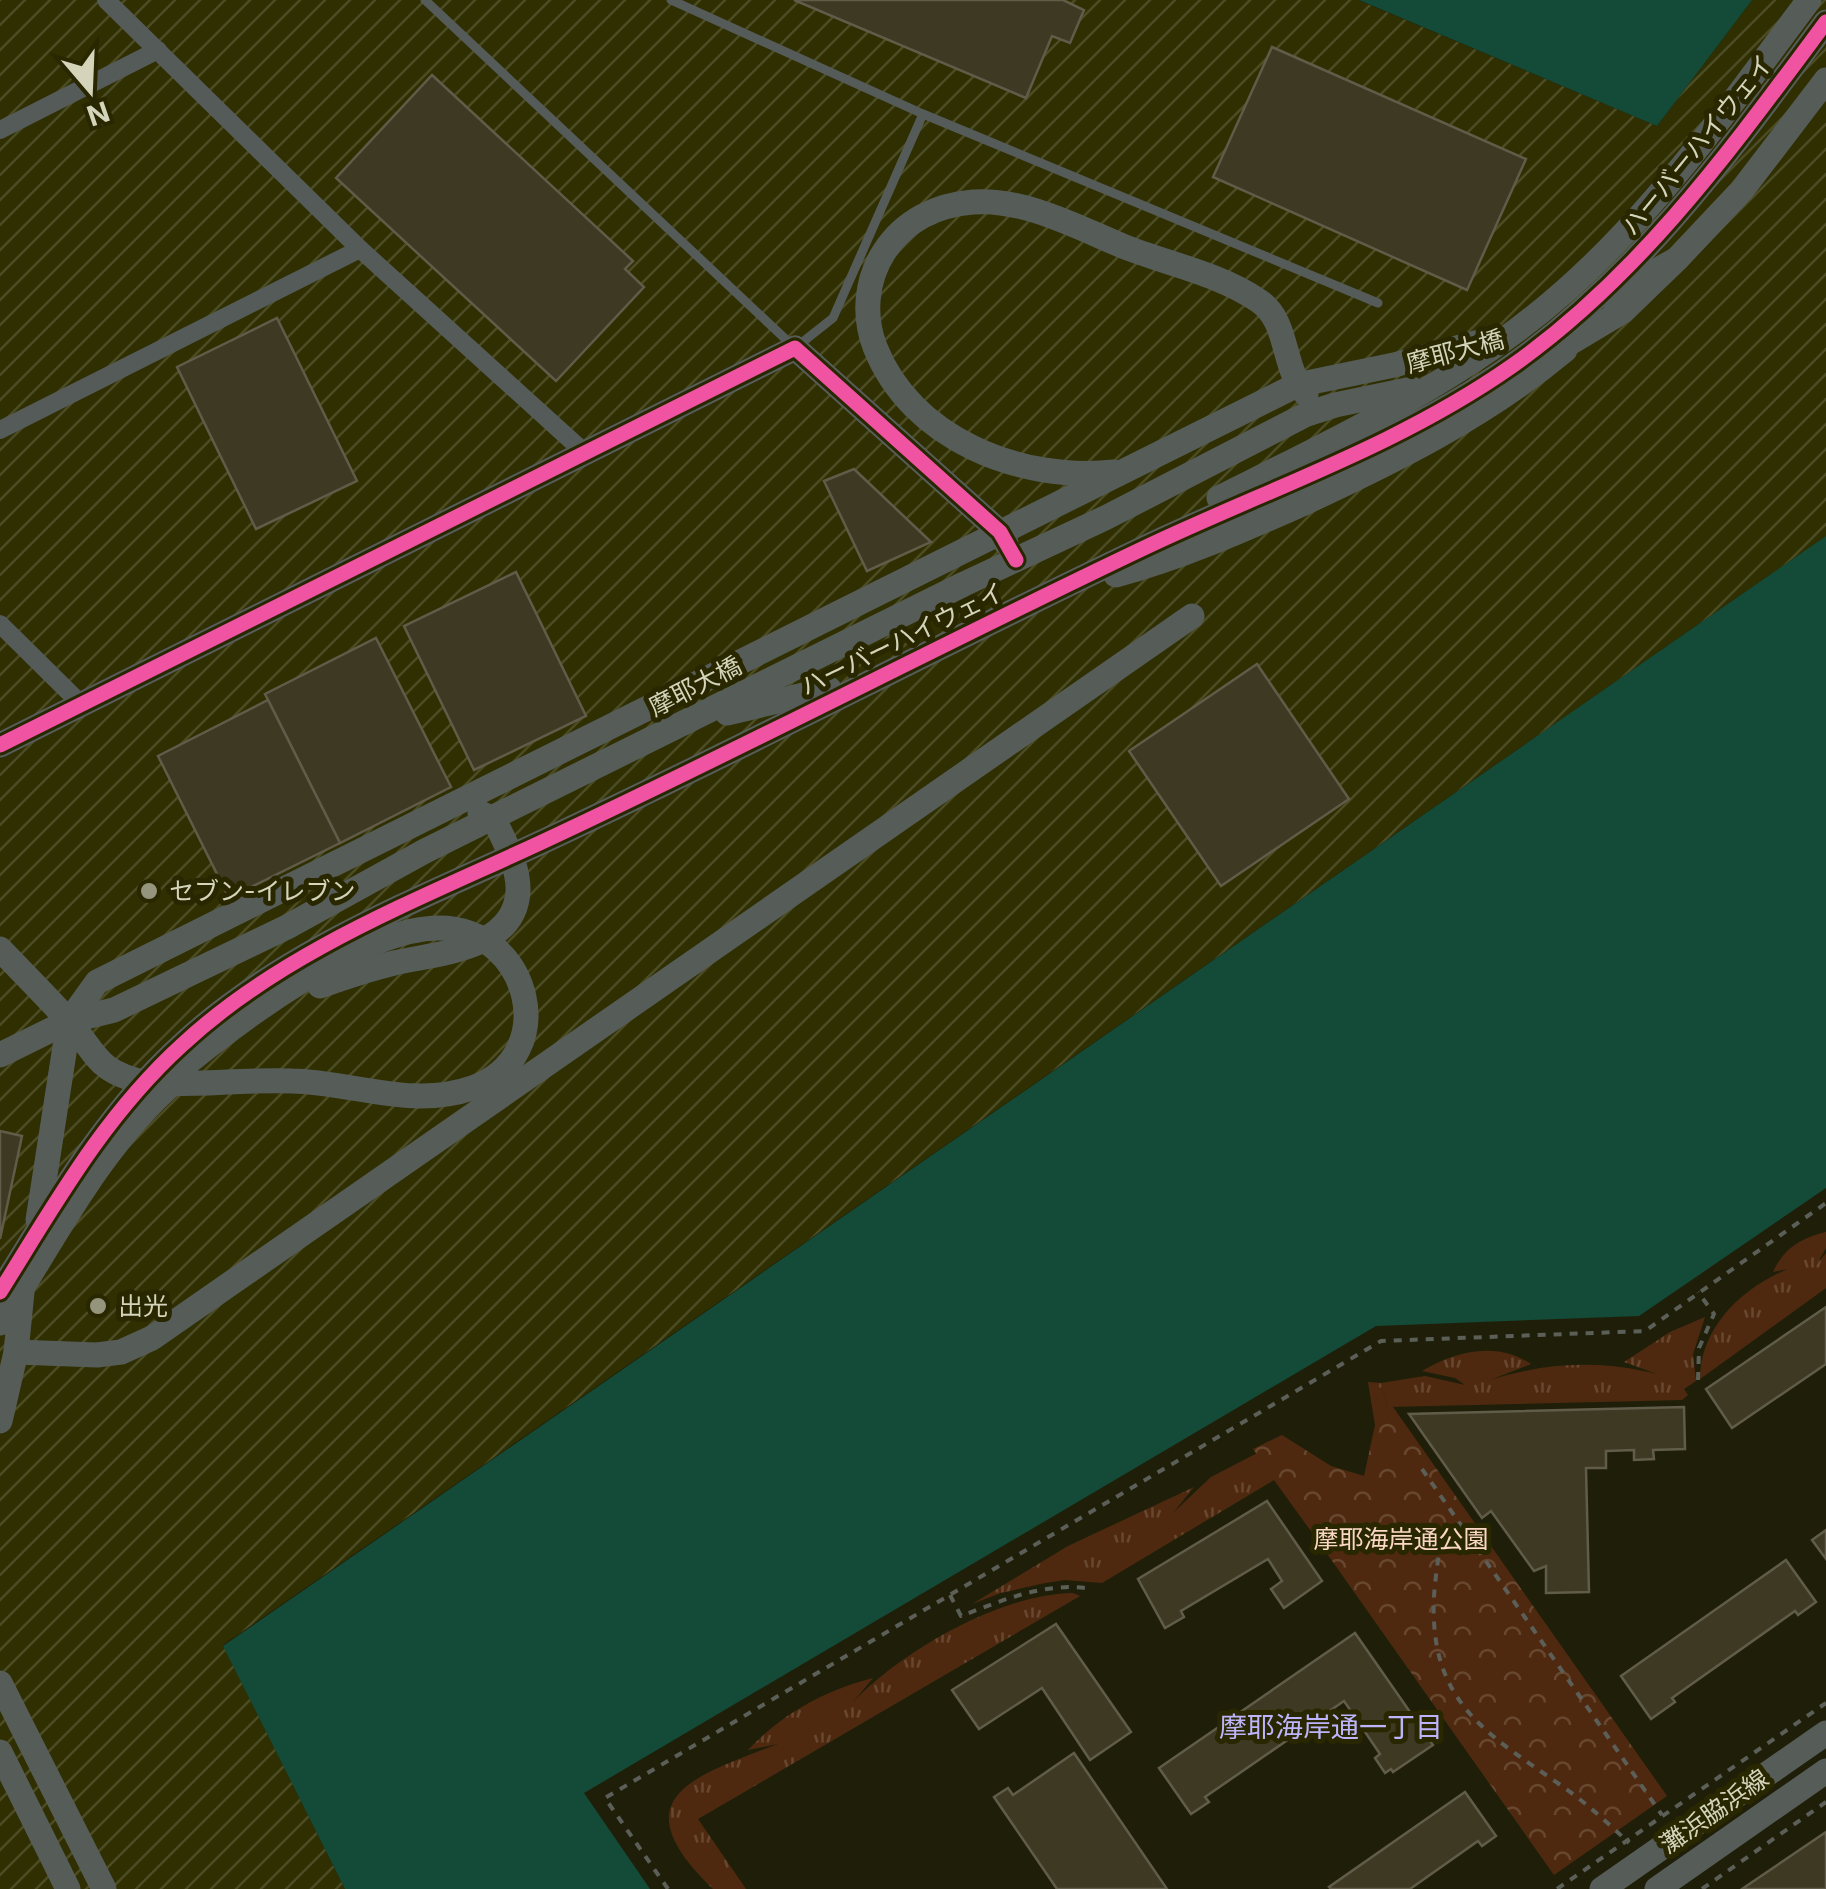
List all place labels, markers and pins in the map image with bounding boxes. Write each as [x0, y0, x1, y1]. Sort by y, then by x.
place label: セブン-イレブン [169, 876, 356, 906]
marker: セブン-イレブン [138, 880, 160, 902]
place label: 出光 [118, 1291, 168, 1321]
marker: 出光 [87, 1295, 109, 1317]

